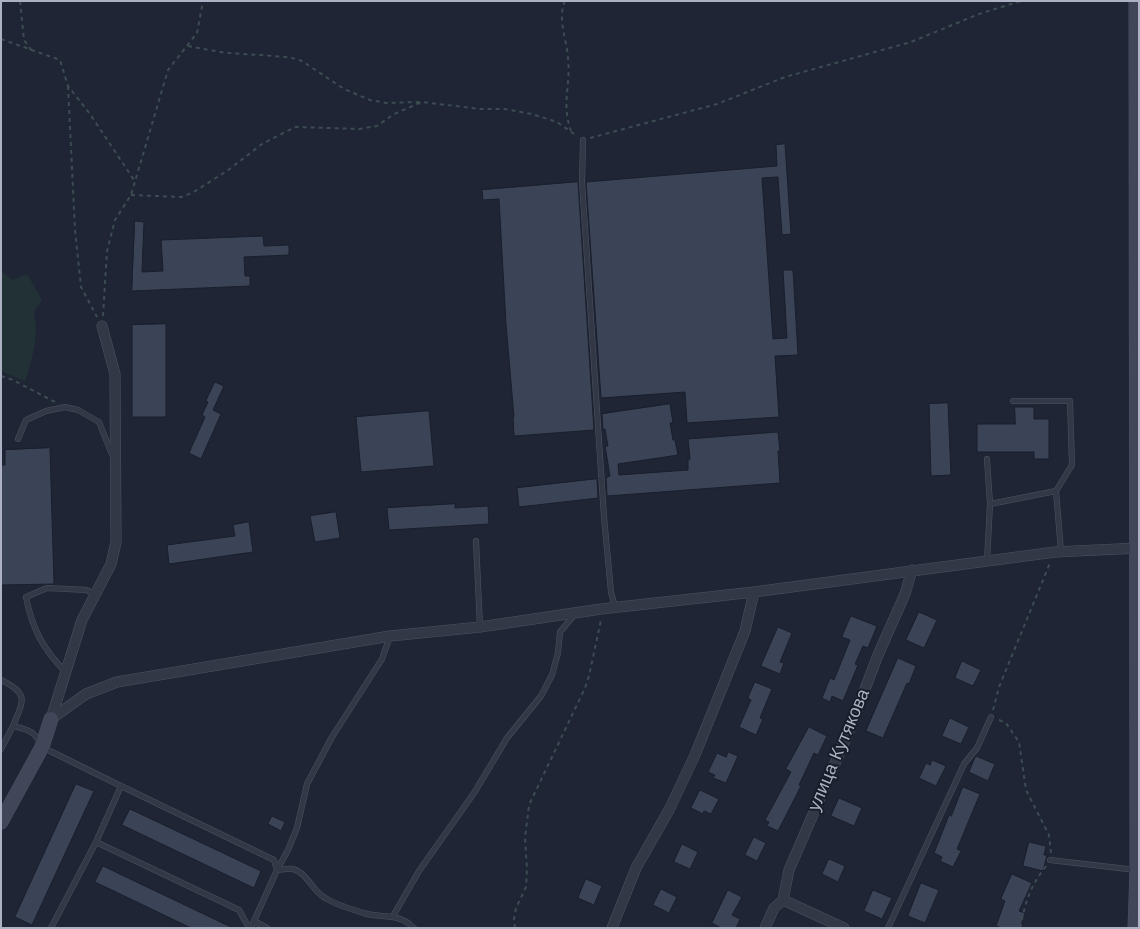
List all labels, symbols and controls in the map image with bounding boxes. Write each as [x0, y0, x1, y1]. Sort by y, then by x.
street label: улица Кутякова [804, 686, 874, 814]

